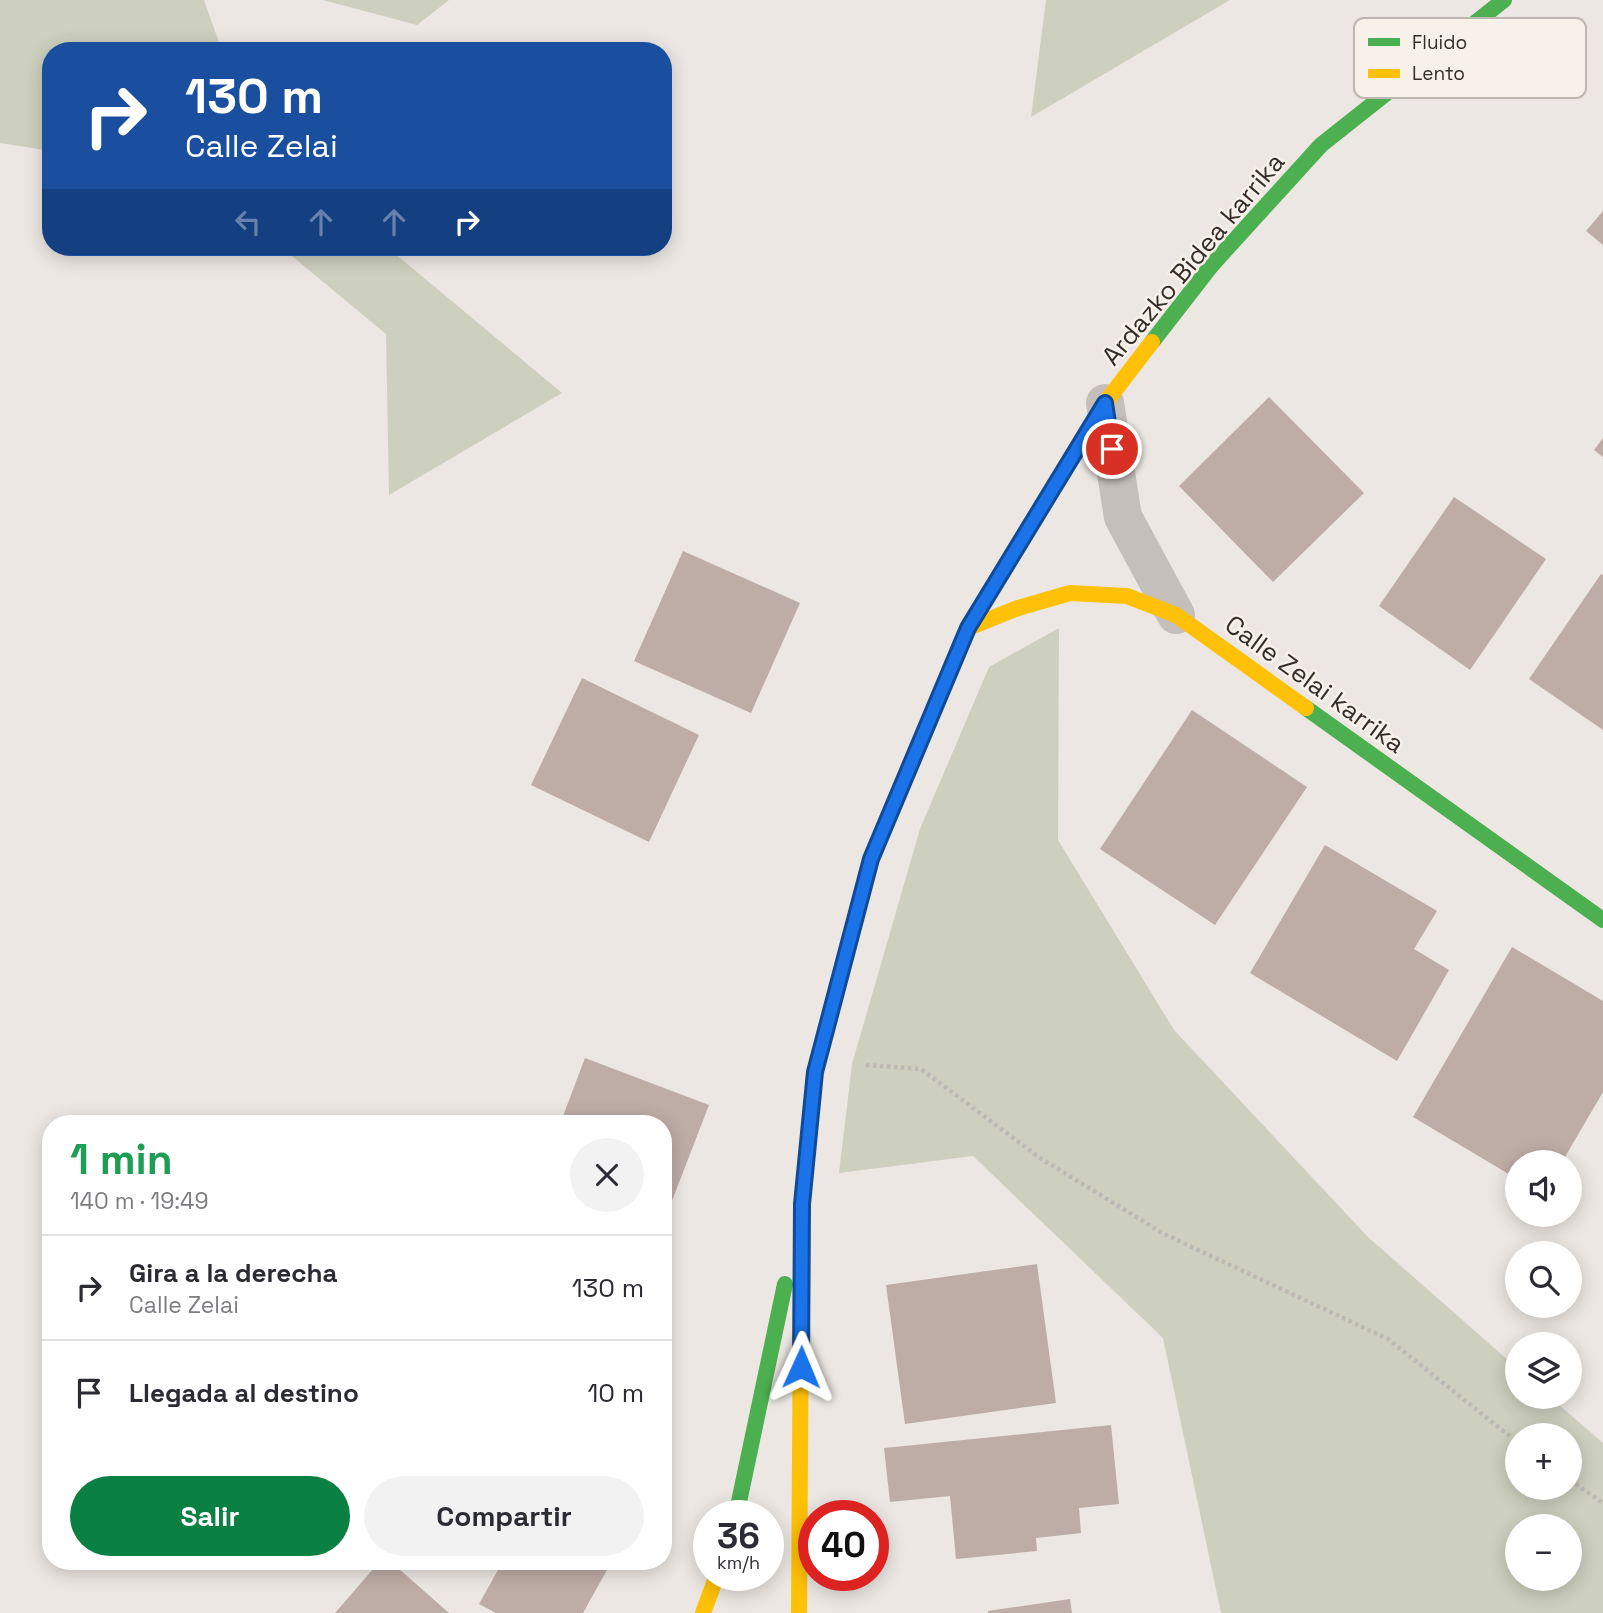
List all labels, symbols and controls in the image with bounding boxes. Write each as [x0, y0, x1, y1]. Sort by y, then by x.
legend [1354, 18, 1586, 98]
text: Fluido [1412, 30, 1467, 55]
text: Lento [1412, 61, 1465, 86]
text: 130 m [185, 65, 323, 127]
icon: right [70, 70, 161, 161]
text: Calle Zelai [185, 126, 338, 166]
street label: Ardazko Bidea karrika [1094, 146, 1292, 372]
icon: left [229, 203, 267, 241]
icon: ahead [302, 203, 340, 241]
icon: ahead [375, 203, 413, 241]
icon: right [448, 203, 486, 241]
pin [1082, 419, 1142, 479]
icon: arrive [1093, 430, 1131, 468]
street label: Calle Zelai karrika [1218, 607, 1412, 761]
text: 1 min [70, 1133, 173, 1186]
button: close [570, 1138, 644, 1212]
map controls [1505, 1150, 1582, 1591]
button: sound [1505, 1150, 1582, 1227]
text: 140 m · 19:49 [70, 1186, 209, 1216]
button: search [1505, 1241, 1582, 1318]
text: Gira a la derecha [129, 1256, 338, 1290]
icon: right [70, 1269, 108, 1307]
text: 130 m [572, 1271, 644, 1305]
text: Calle Zelai [129, 1290, 239, 1320]
position arrow [764, 1330, 838, 1404]
button: layers [1505, 1332, 1582, 1409]
icon: arrive [70, 1374, 108, 1412]
text: Llegada al destino [129, 1376, 359, 1410]
text: 10 m [587, 1376, 644, 1410]
button: + [1505, 1423, 1582, 1500]
button: Salir [70, 1476, 350, 1556]
button: Compartir [364, 1476, 644, 1556]
speed limit sign: 40 [798, 1500, 889, 1591]
text: 36 [717, 1514, 760, 1558]
button: − [1505, 1514, 1582, 1591]
text: km/h [717, 1551, 760, 1574]

